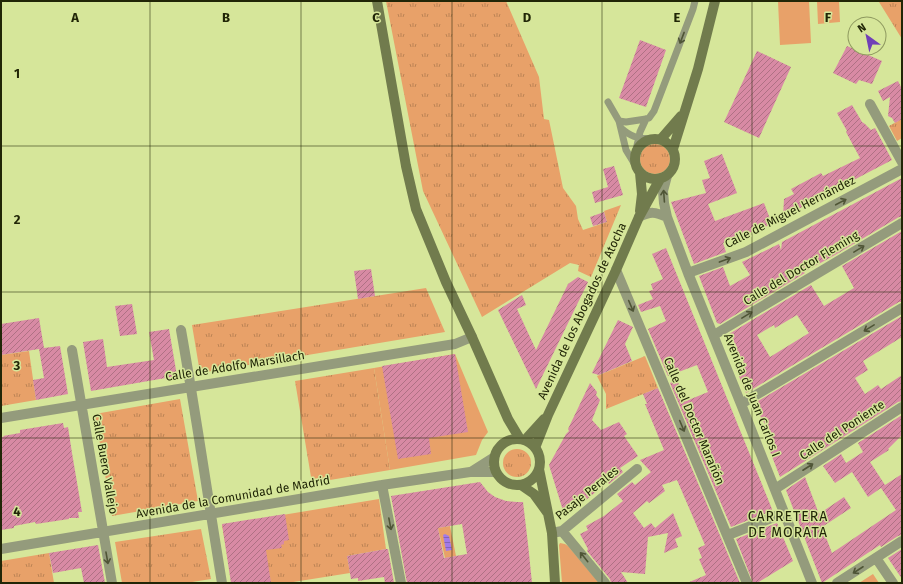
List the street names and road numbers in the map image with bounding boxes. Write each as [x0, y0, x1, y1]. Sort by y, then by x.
street label: Calle de Miguel Hernández [722, 173, 858, 251]
street label: Avenida de los Abogados de Atocha [535, 220, 629, 402]
street label: Calle del Doctor Fleming [741, 228, 862, 308]
street label: Avenida de Juan Carlos I [721, 331, 783, 459]
street label: Calle de Adolfo Marsillach [164, 348, 306, 384]
street label: Calle del Doctor Marañón [661, 355, 727, 487]
street label: Calle del Poniente [797, 397, 887, 463]
street label: Calle Buero Vallejo [89, 413, 121, 515]
street label: Pasaje Perales [553, 463, 622, 523]
street label: Avenida de la Comunidad de Madrid [135, 473, 331, 521]

